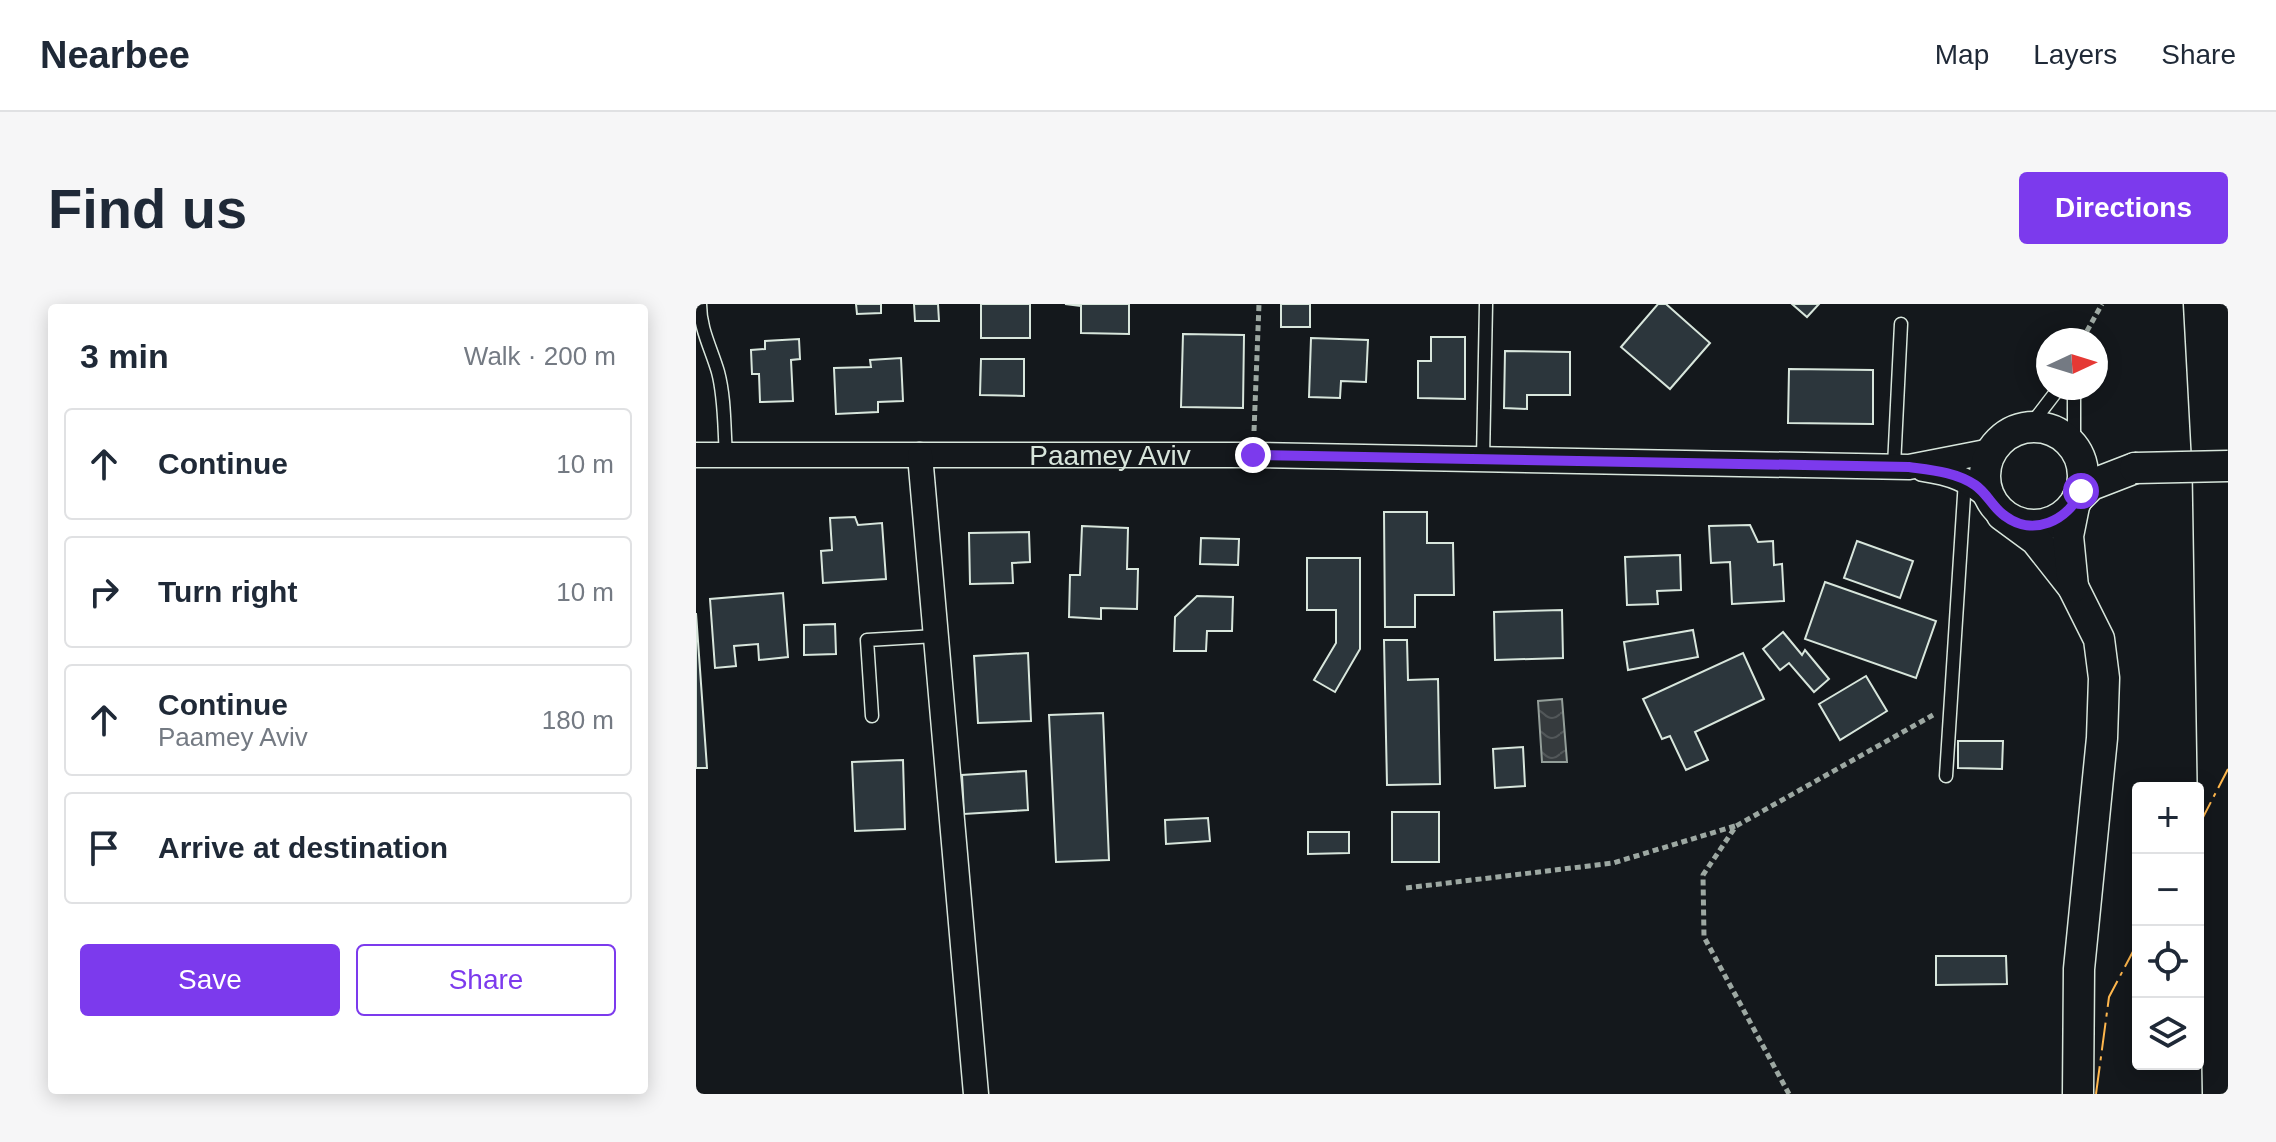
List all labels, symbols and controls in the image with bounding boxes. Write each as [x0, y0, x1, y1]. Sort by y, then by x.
text: Nearbee [40, 34, 190, 76]
text: Map [1935, 39, 1989, 70]
text: Layers [2033, 39, 2117, 70]
text: Share [2161, 39, 2236, 70]
button: Directions [2019, 172, 2228, 244]
text: Find us [48, 177, 247, 240]
north arrow [2036, 328, 2108, 400]
text: 3 min [80, 337, 169, 375]
text: Walk · 200 m [464, 341, 616, 371]
route end [1235, 437, 1271, 473]
street label: Paamey Aviv [1029, 440, 1191, 471]
icon: ahead [82, 442, 126, 486]
text: Continue [158, 447, 288, 480]
text: 10 m [556, 449, 614, 479]
route start [2063, 473, 2099, 509]
icon: right [82, 570, 126, 614]
text: Turn right [158, 575, 297, 608]
text: 10 m [556, 577, 614, 607]
text: Continue [158, 688, 288, 721]
icon: ahead [82, 698, 126, 742]
text: 180 m [542, 705, 614, 735]
text: Paamey Aviv [158, 722, 308, 752]
map controls [2132, 782, 2204, 1070]
button: + [2132, 782, 2204, 854]
icon: arrive [82, 826, 126, 870]
text: Arrive at destination [158, 831, 448, 864]
button: − [2132, 854, 2204, 926]
button: locate [2132, 926, 2204, 998]
button: Save [80, 944, 340, 1016]
button: Share [356, 944, 616, 1016]
button: layers [2132, 998, 2204, 1070]

